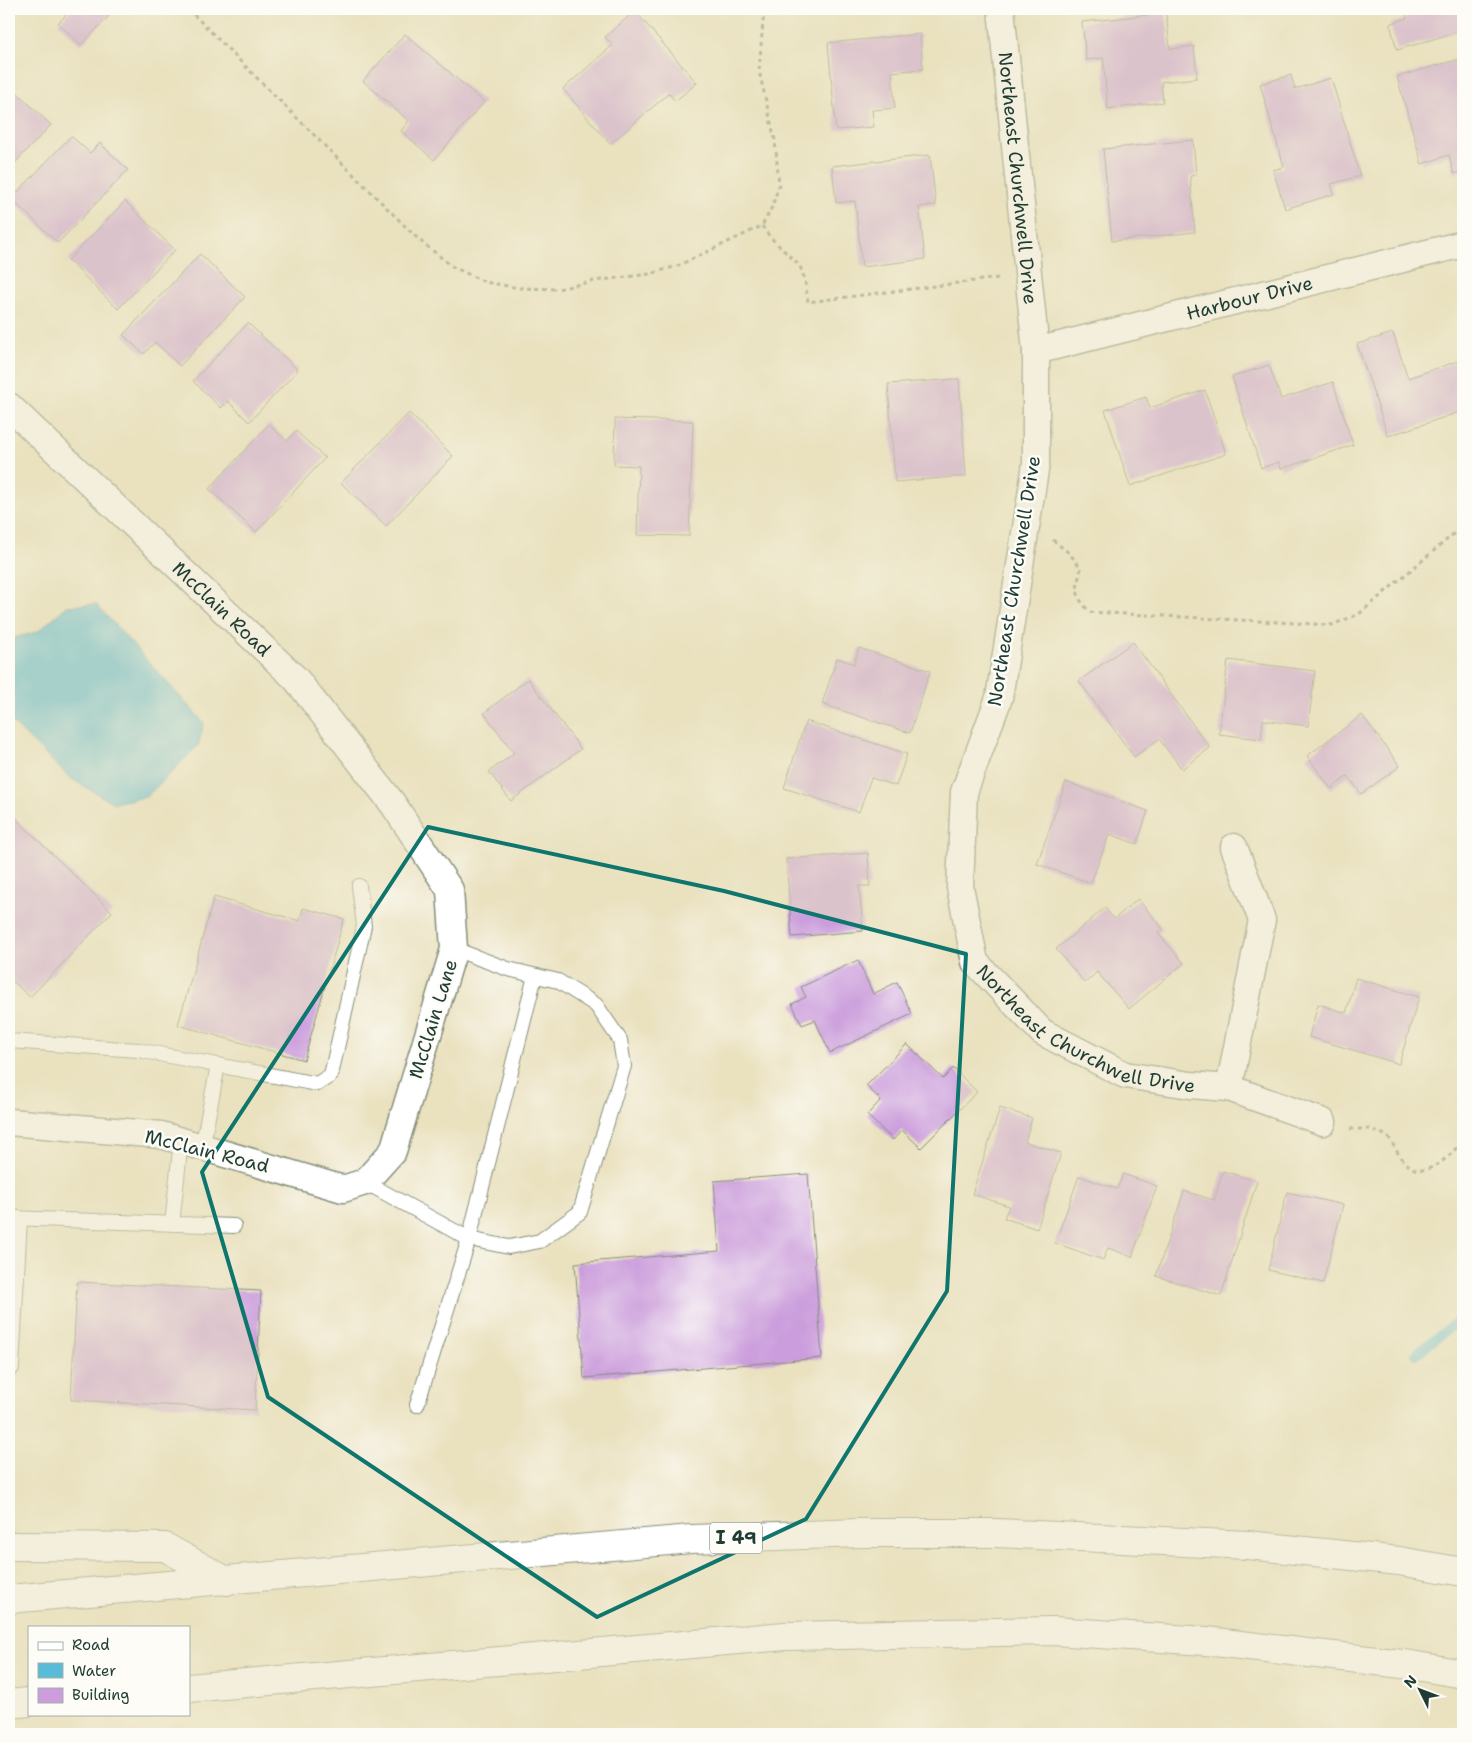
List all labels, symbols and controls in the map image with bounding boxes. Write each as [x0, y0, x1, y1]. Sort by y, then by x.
street label: Northeast Churchwell Drive [993, 51, 1044, 306]
street label: Harbour Drive [1184, 270, 1315, 325]
street label: Northeast Churchwell Drive [982, 454, 1046, 708]
street label: McClain Road [167, 556, 277, 662]
street label: McClain Lane [403, 956, 463, 1082]
street label: Northeast Churchwell Drive [971, 959, 1197, 1098]
street label: McClain Road [142, 1123, 272, 1179]
road number: I 49 [710, 1522, 762, 1554]
legend [28, 1626, 190, 1716]
text: Road [72, 1635, 110, 1655]
text: Water [72, 1661, 116, 1681]
north arrow [1394, 1666, 1444, 1716]
text: N [1400, 1671, 1421, 1691]
text: Building [72, 1685, 129, 1705]

